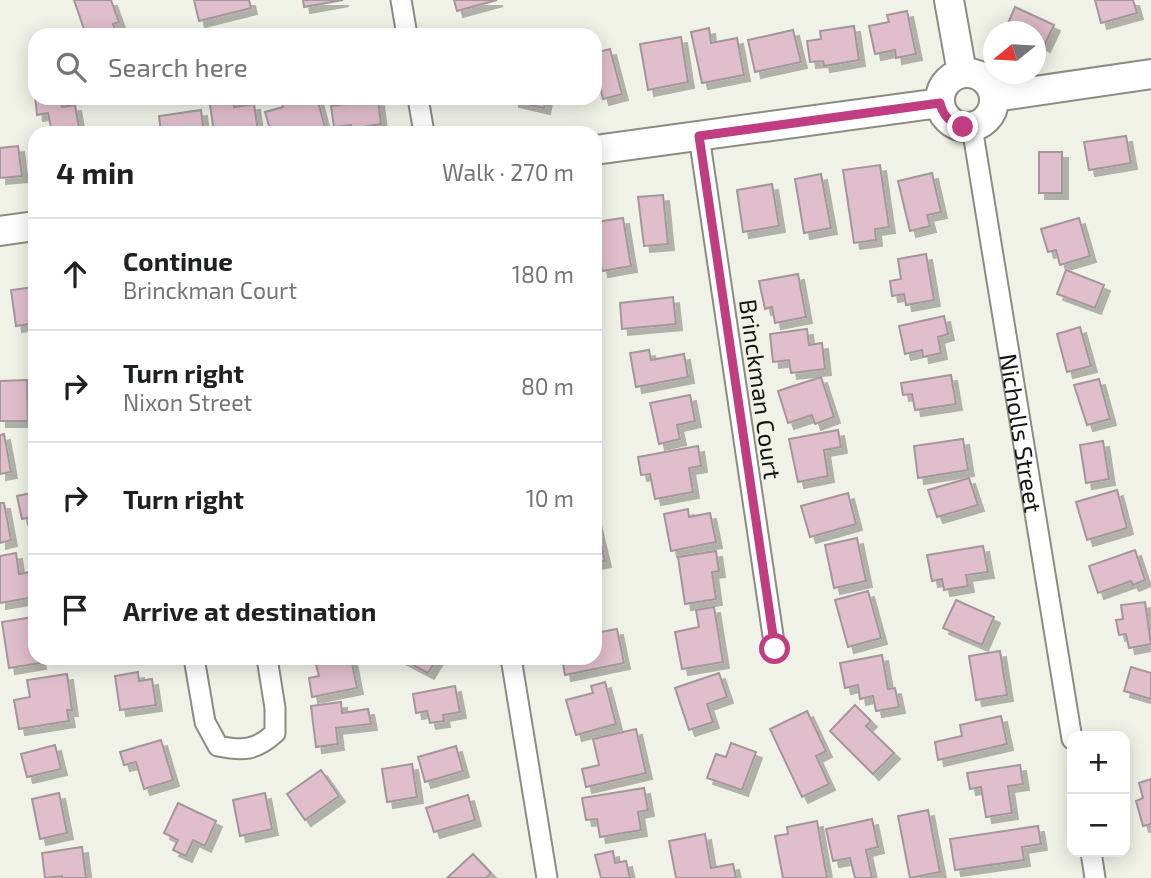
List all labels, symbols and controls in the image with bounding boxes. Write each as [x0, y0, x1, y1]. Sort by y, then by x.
north arrow [983, 21, 1046, 84]
search box [28, 28, 602, 105]
icon: search [52, 48, 90, 86]
text: Search here [108, 51, 248, 82]
route end [947, 111, 978, 142]
text: 4 min [56, 154, 134, 190]
text: Walk · 270 m [442, 158, 574, 186]
text: Continue [123, 245, 233, 276]
icon: ahead [56, 255, 94, 293]
text: 180 m [512, 260, 574, 288]
text: Brinckman Court [123, 276, 297, 304]
street label: Brinckman Court [734, 297, 788, 481]
street label: Nicholls Street [995, 351, 1049, 515]
text: Turn right [123, 357, 244, 388]
icon: right [56, 367, 94, 405]
text: 80 m [521, 372, 574, 400]
text: Nixon Street [123, 388, 252, 416]
icon: right [56, 479, 94, 517]
text: Turn right [123, 483, 244, 514]
text: 10 m [526, 484, 574, 512]
icon: arrive [56, 591, 94, 629]
text: Arrive at destination [123, 595, 376, 626]
route start [759, 633, 790, 664]
map controls [1067, 731, 1130, 857]
button: + [1067, 731, 1130, 794]
button: − [1067, 794, 1130, 857]

